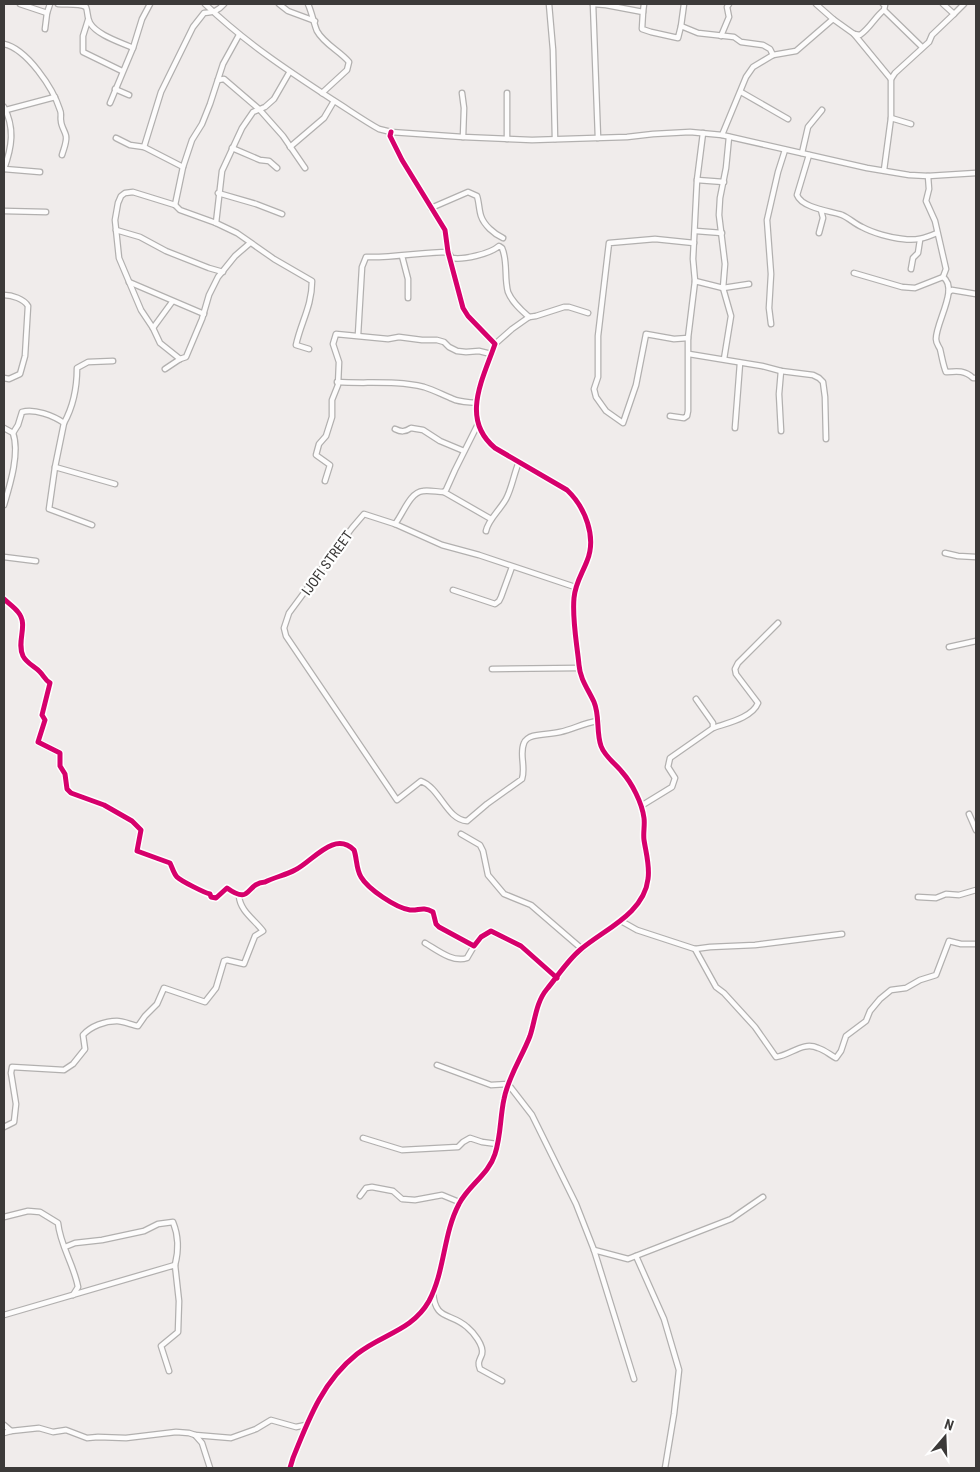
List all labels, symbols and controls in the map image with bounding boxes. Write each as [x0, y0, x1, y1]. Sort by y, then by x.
street label: IJOFI STREET [298, 528, 356, 598]
north arrow [920, 1412, 970, 1462]
text: N [943, 1416, 956, 1434]

